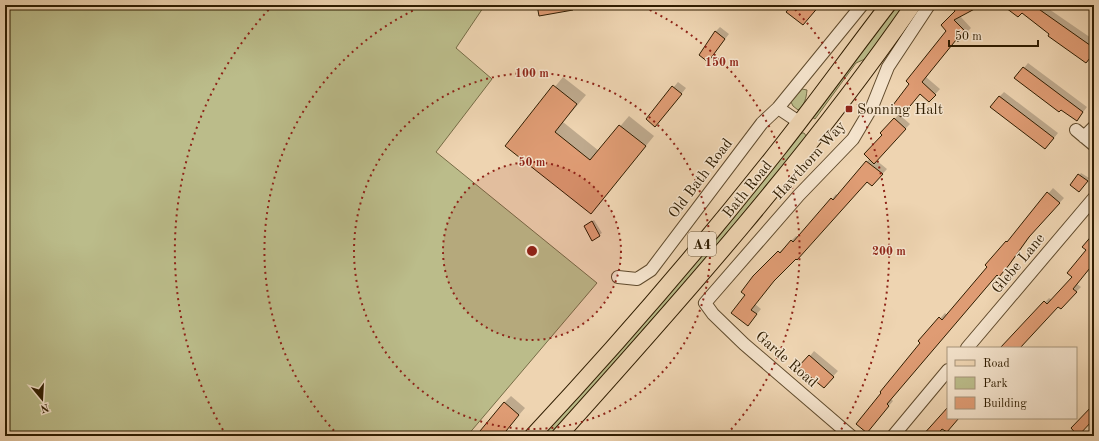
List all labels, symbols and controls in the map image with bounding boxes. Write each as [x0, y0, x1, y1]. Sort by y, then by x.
scale bar [949, 22, 1038, 48]
text: 50 m [955, 30, 982, 43]
text: 150 m [705, 56, 739, 69]
text: 100 m [515, 68, 549, 80]
place label: Sonning Halt [857, 103, 943, 118]
marker: Sonning Halt [844, 104, 854, 114]
street label: Hawthorn Way [771, 119, 849, 203]
street label: Old Bath Road [667, 136, 736, 222]
text: 50 m [519, 156, 546, 169]
street label: Bath Road [721, 158, 776, 221]
street label: Glebe Lane [990, 231, 1048, 297]
road number: A4 [688, 232, 716, 256]
centre of rings [525, 244, 539, 258]
text: 200 m [872, 246, 906, 258]
street label: Garde Road [752, 329, 820, 391]
legend [947, 347, 1077, 419]
text: Road [983, 358, 1010, 370]
text: Park [983, 378, 1008, 390]
north arrow [22, 379, 62, 419]
text: Building [983, 398, 1027, 410]
text: N [38, 401, 50, 414]

